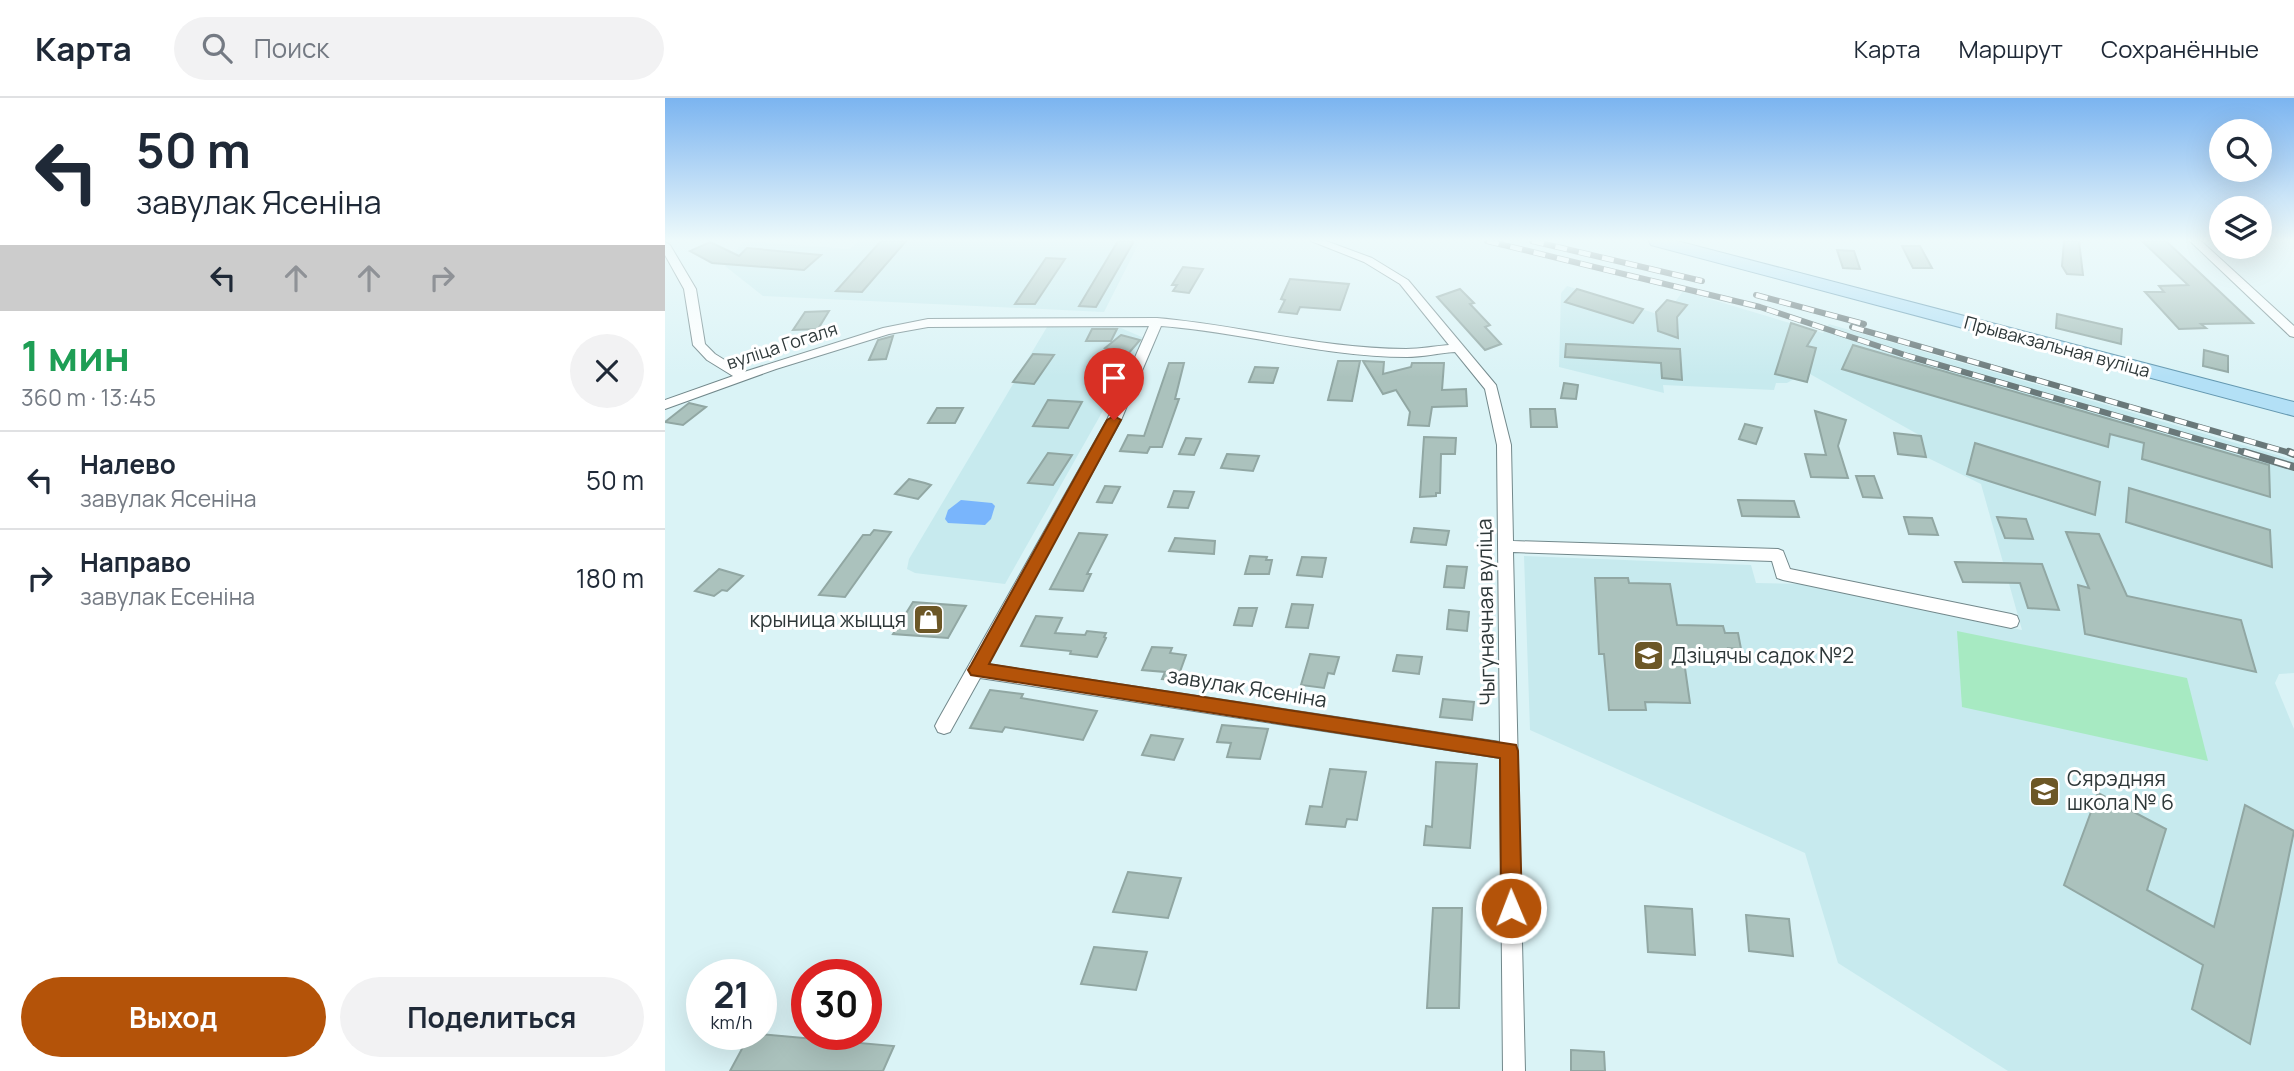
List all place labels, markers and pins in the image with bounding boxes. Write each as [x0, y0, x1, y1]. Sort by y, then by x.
pin [1084, 348, 1144, 420]
shop icon: крыница жыцця [912, 603, 946, 637]
place label: крыница жыцця [750, 605, 906, 633]
school or university icon: Дзіцячы садок №2 [1631, 639, 1665, 673]
place label: Дзіцячы садок №2 [1671, 641, 1854, 669]
place label: Сярэдняя школа № 6 [2067, 764, 2174, 816]
school or university icon: Сярэдняя школа № 6 [2027, 774, 2061, 808]

